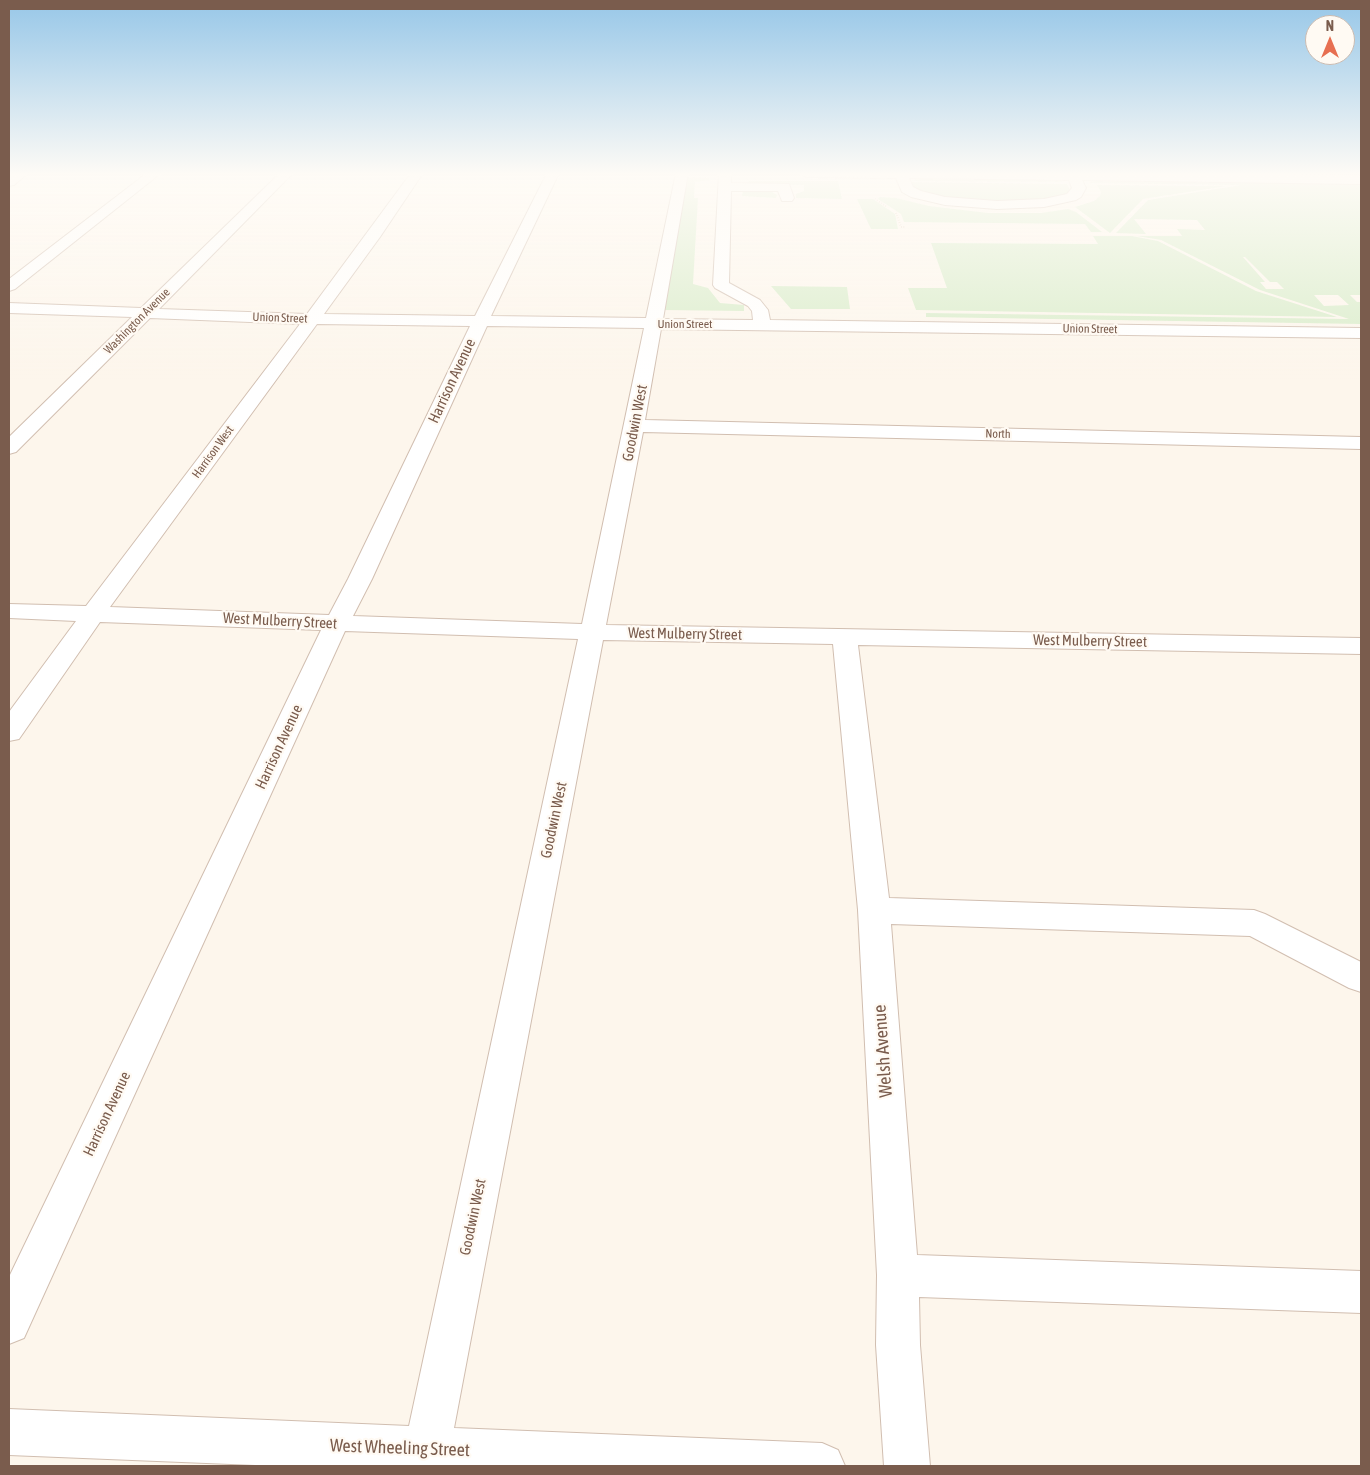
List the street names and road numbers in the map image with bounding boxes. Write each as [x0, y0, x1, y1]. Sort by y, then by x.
street label: Washington Avenue [101, 285, 173, 357]
street label: Union Street [252, 310, 308, 326]
street label: Union Street [657, 317, 713, 331]
street label: Union Street [1062, 321, 1118, 337]
street label: Harrison Avenue [425, 336, 479, 426]
street label: Goodwin West [619, 383, 651, 463]
street label: Harrison West [189, 423, 237, 481]
street label: North [985, 427, 1011, 441]
street label: West Mulberry Street [223, 609, 337, 633]
street label: West Mulberry Street [628, 624, 742, 644]
street label: West Mulberry Street [1033, 631, 1147, 651]
street label: Harrison Avenue [252, 702, 306, 792]
street label: Goodwin West [537, 780, 571, 860]
street label: Welsh Avenue [869, 1004, 897, 1098]
street label: Harrison Avenue [80, 1069, 134, 1159]
street label: Goodwin West [456, 1177, 490, 1257]
street label: West Wheeling Street [330, 1435, 470, 1461]

